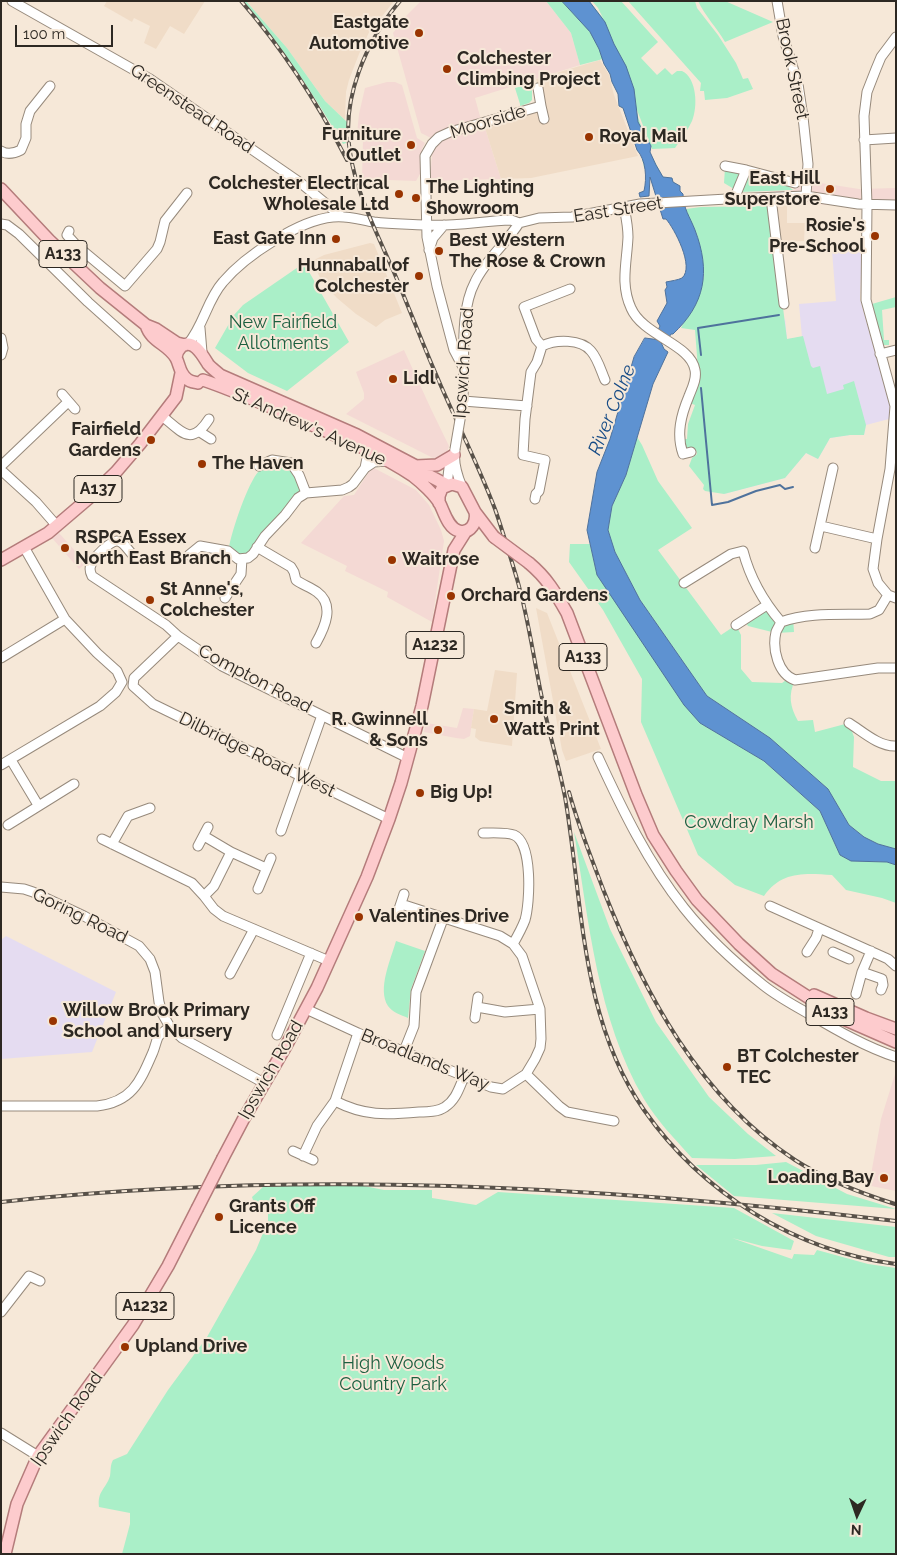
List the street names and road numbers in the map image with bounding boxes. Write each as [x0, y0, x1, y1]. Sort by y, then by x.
street label: Brook Street [771, 16, 813, 122]
street label: Greenstead Road [126, 60, 258, 158]
street label: Moorside [448, 100, 528, 144]
street label: East Street [572, 192, 664, 228]
road number: A133 [39, 240, 87, 268]
street label: Ipswich Road [449, 307, 479, 419]
street label: St Andrew's Avenue [229, 383, 389, 471]
road number: A137 [74, 476, 122, 502]
road number: A1232 [406, 632, 464, 658]
street label: Compton Road [195, 640, 315, 718]
road number: A133 [559, 644, 607, 670]
street label: Dilbridge Road West [175, 708, 339, 802]
street label: Goring Road [29, 884, 131, 948]
road number: A133 [806, 999, 854, 1026]
street label: Ipswich Road [234, 1017, 308, 1123]
street label: Broadlands Way [358, 1024, 492, 1096]
road number: A1232 [116, 1292, 174, 1320]
street label: Ipswich Road [26, 1367, 108, 1471]

